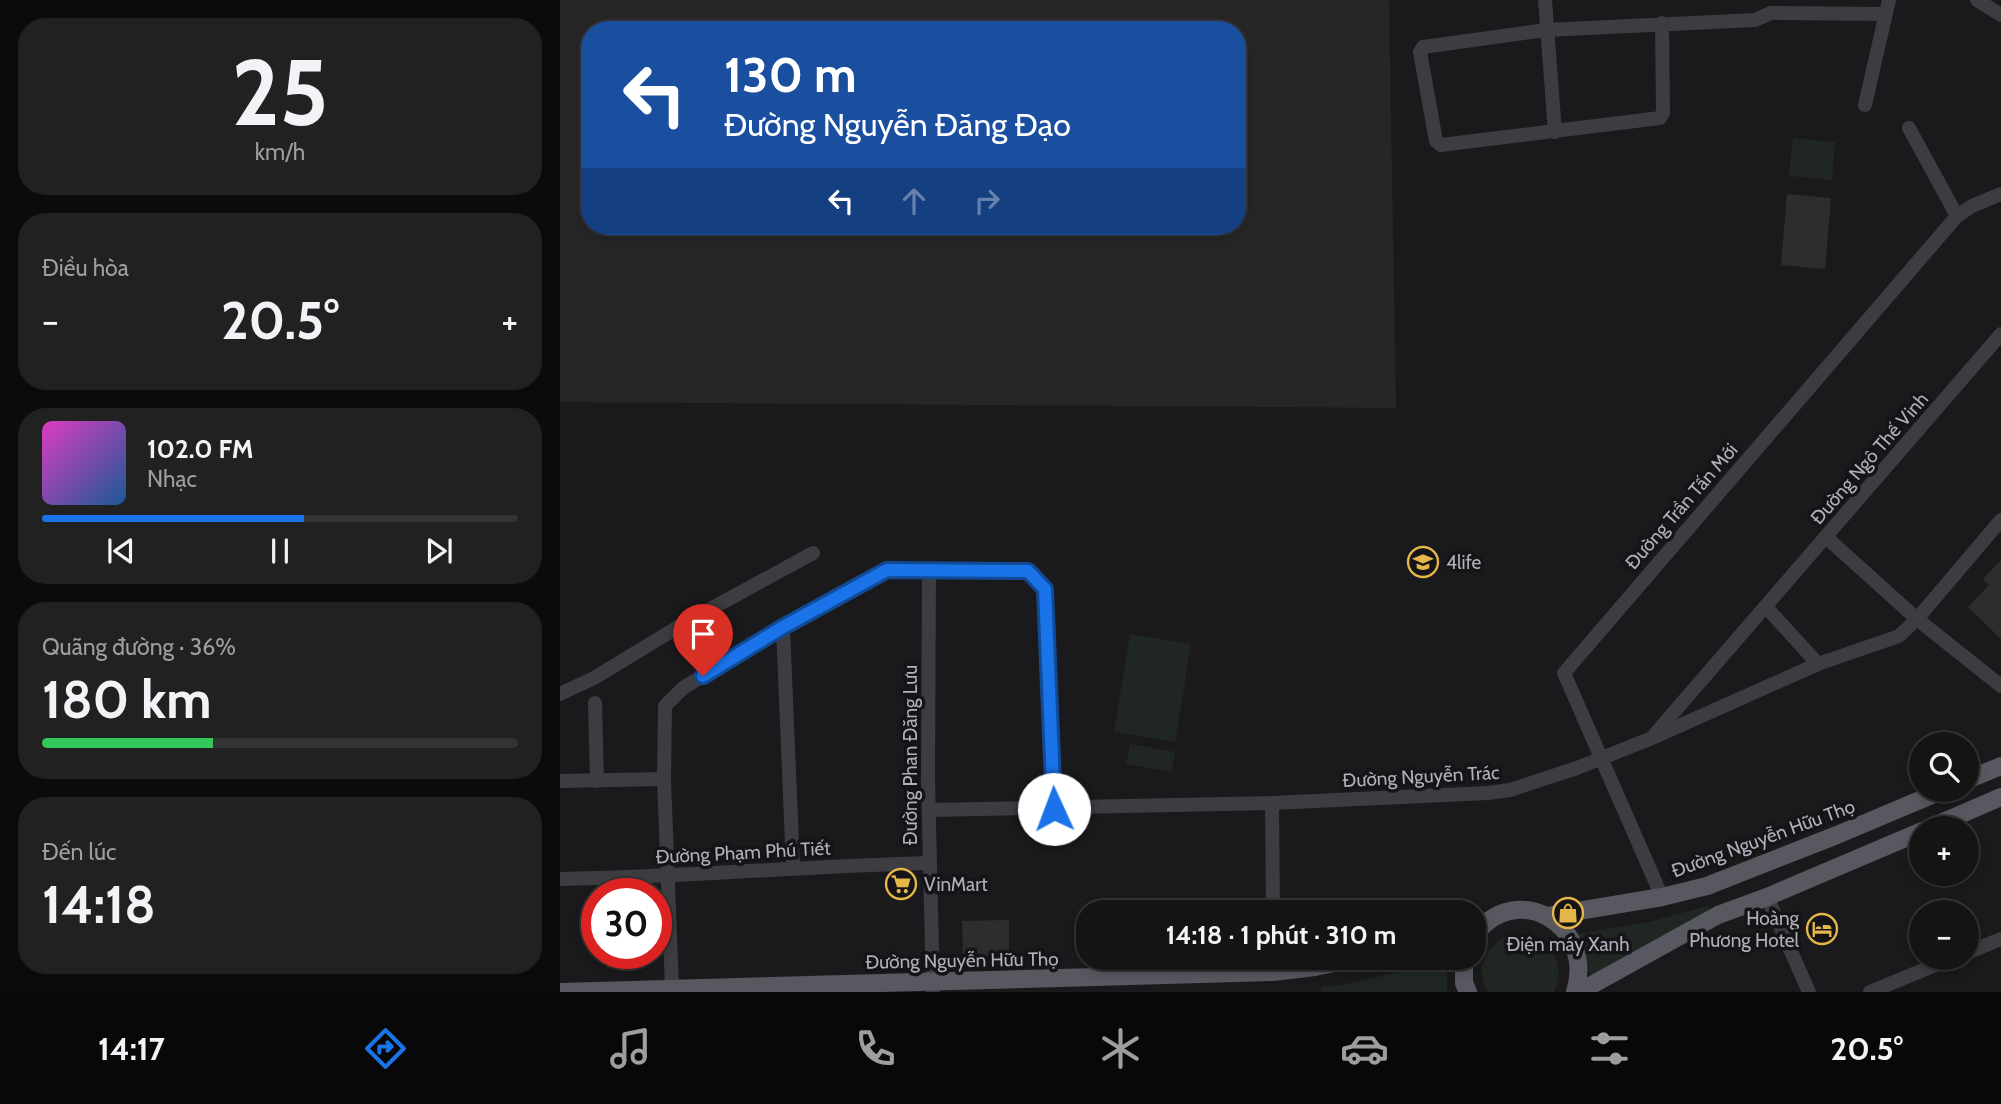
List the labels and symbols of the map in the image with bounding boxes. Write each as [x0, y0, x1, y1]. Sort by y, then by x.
street label: Đường Ngô Thế Vinh [1806, 388, 1933, 529]
street label: Đường Trần Tấn Mới [1620, 439, 1742, 574]
school or university icon: 4life [1406, 545, 1440, 579]
place label: 4life [1446, 551, 1482, 574]
pin [673, 604, 733, 676]
street label: Đường Phan Đăng Lưu [899, 665, 922, 845]
street label: Đường Nguyễn Trác [1342, 761, 1501, 792]
position arrow [1017, 772, 1091, 846]
street label: Đường Nguyễn Hữu Thọ [1668, 795, 1858, 882]
street label: Đường Phạm Phú Tiết [655, 836, 832, 869]
supermarket icon: VinMart [884, 867, 918, 901]
place label: VinMart [924, 873, 988, 896]
speed limit sign: 30 [581, 878, 672, 969]
shop icon: Điện máy Xanh [1551, 896, 1585, 930]
place label: Hoàng Phương Hotel [1689, 907, 1800, 952]
hotel icon: Hoàng Phương Hotel [1805, 912, 1839, 946]
place label: Điện máy Xanh [1506, 933, 1630, 956]
street label: Đường Nguyễn Hữu Thọ [865, 947, 1059, 974]

